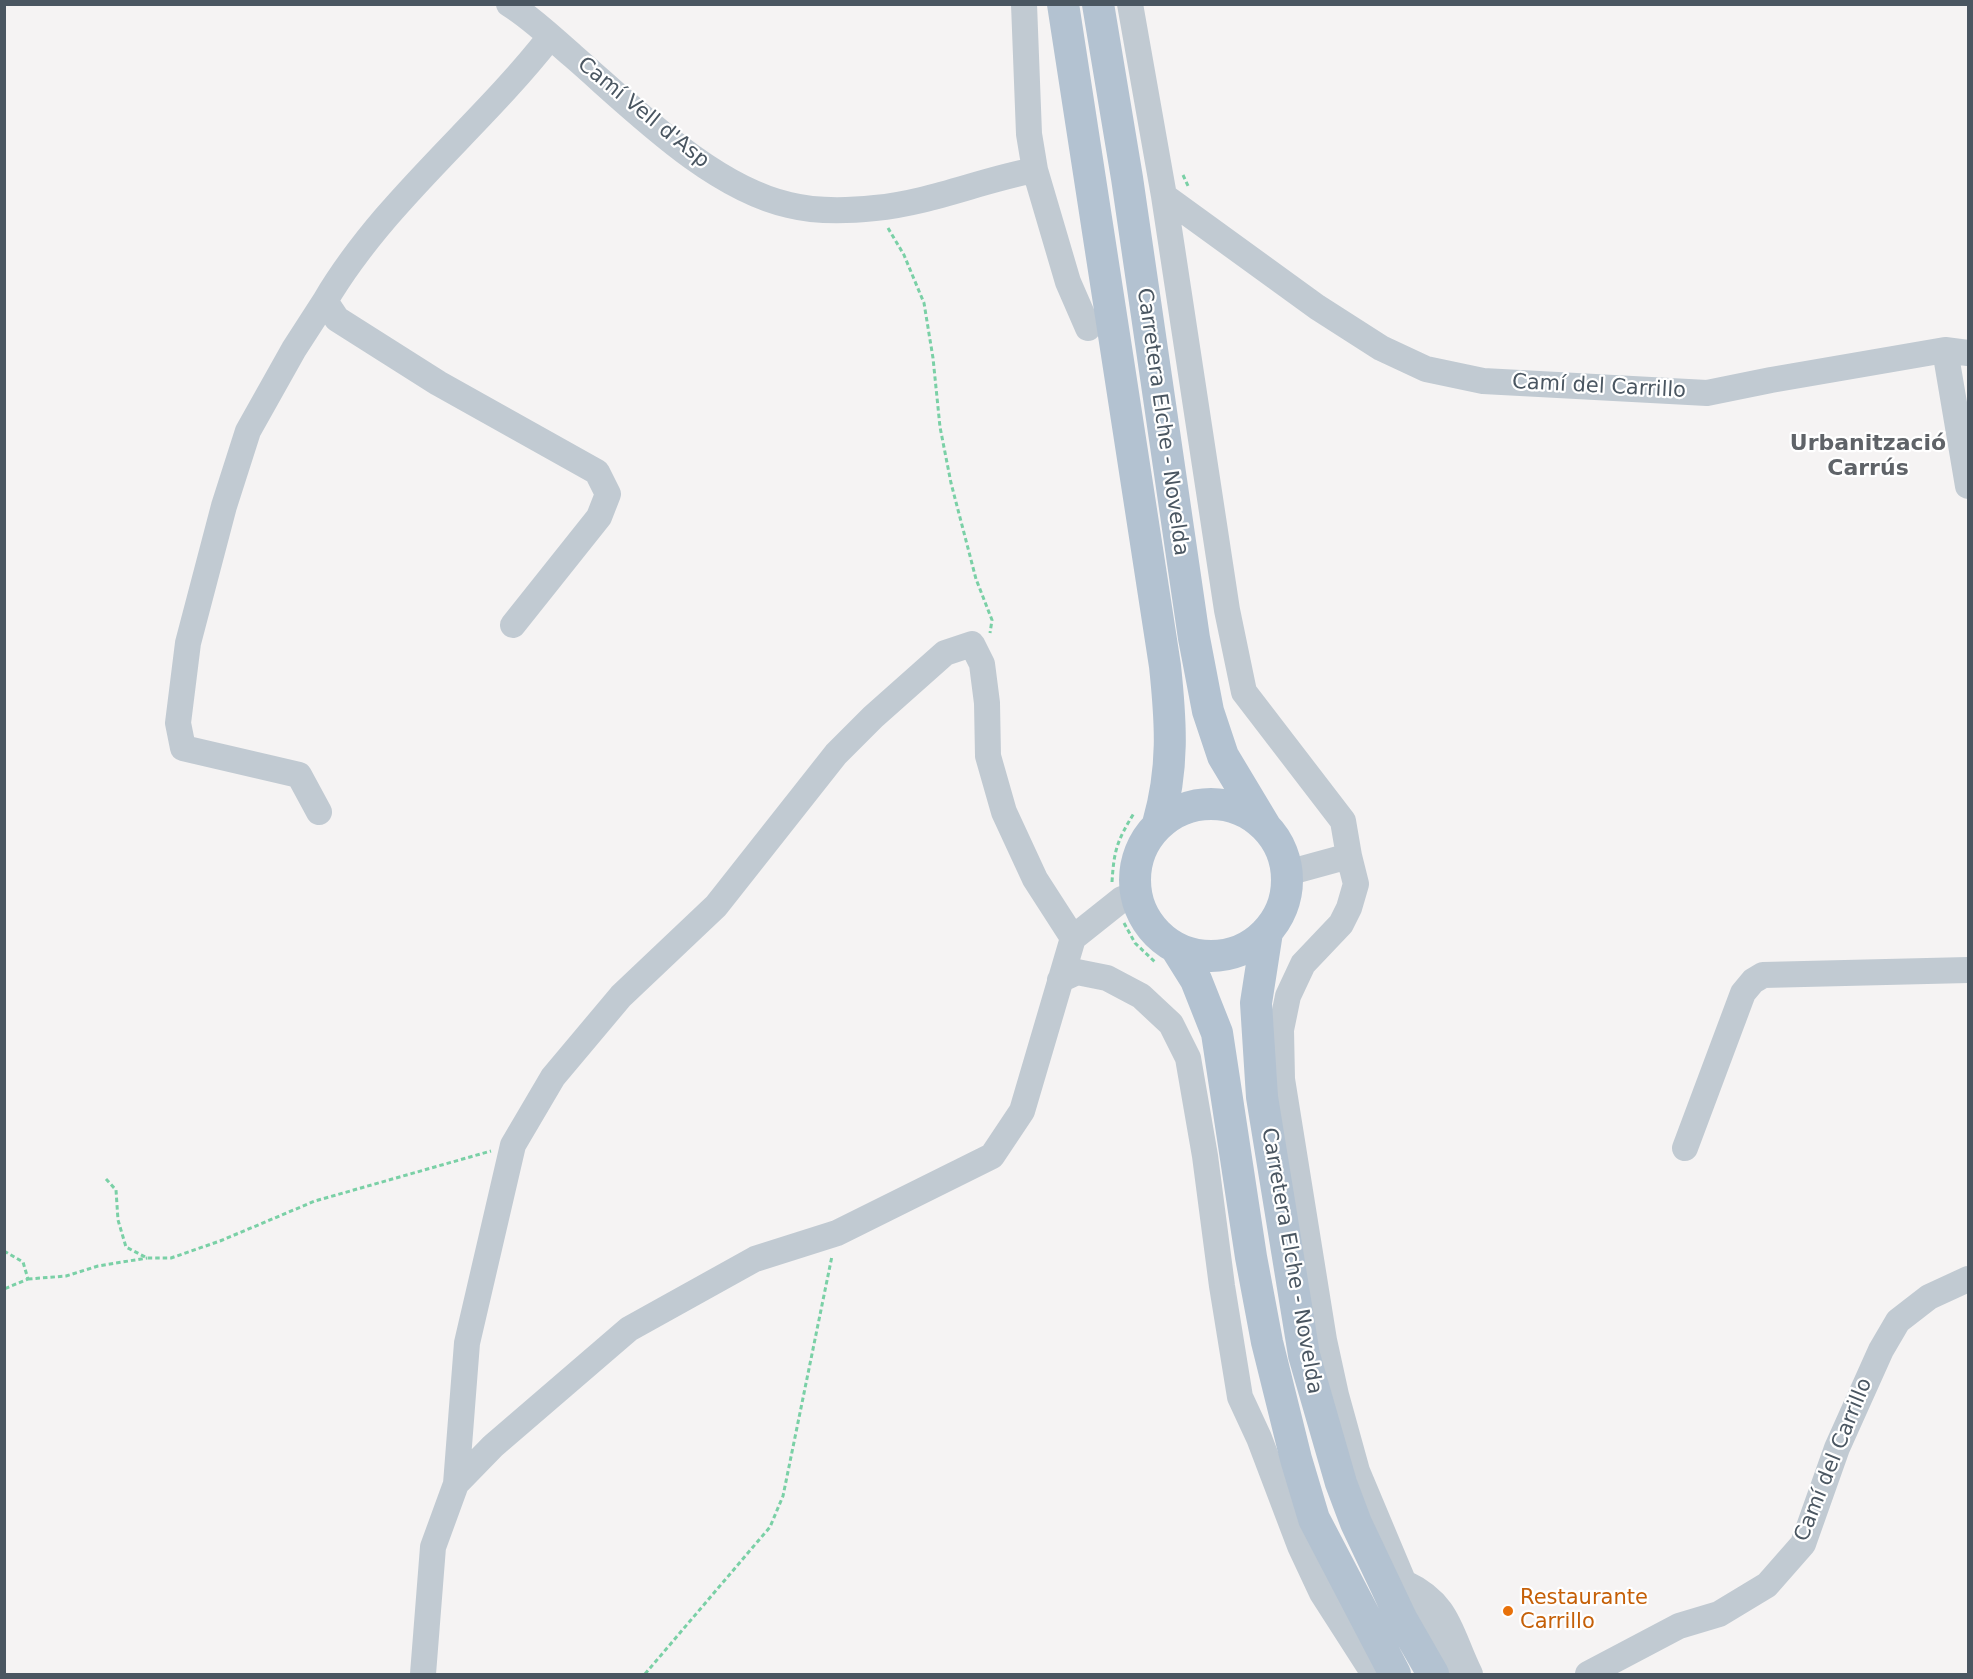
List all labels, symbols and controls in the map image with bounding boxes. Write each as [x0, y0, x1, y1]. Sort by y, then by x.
street label: Camí Vell d'Asp [572, 52, 714, 174]
street label: Carretera Elche - Novelda [1131, 287, 1193, 557]
street label: Camí del Carrillo [1511, 370, 1687, 404]
district label: Urbanització Carrús [1790, 431, 1946, 482]
street label: Carretera Elche - Novelda [1255, 1126, 1327, 1396]
street label: Camí del Carrillo [1790, 1375, 1878, 1545]
place label: Restaurante Carrillo [1520, 1586, 1648, 1636]
marker: Restaurante Carrillo [1501, 1604, 1515, 1618]

